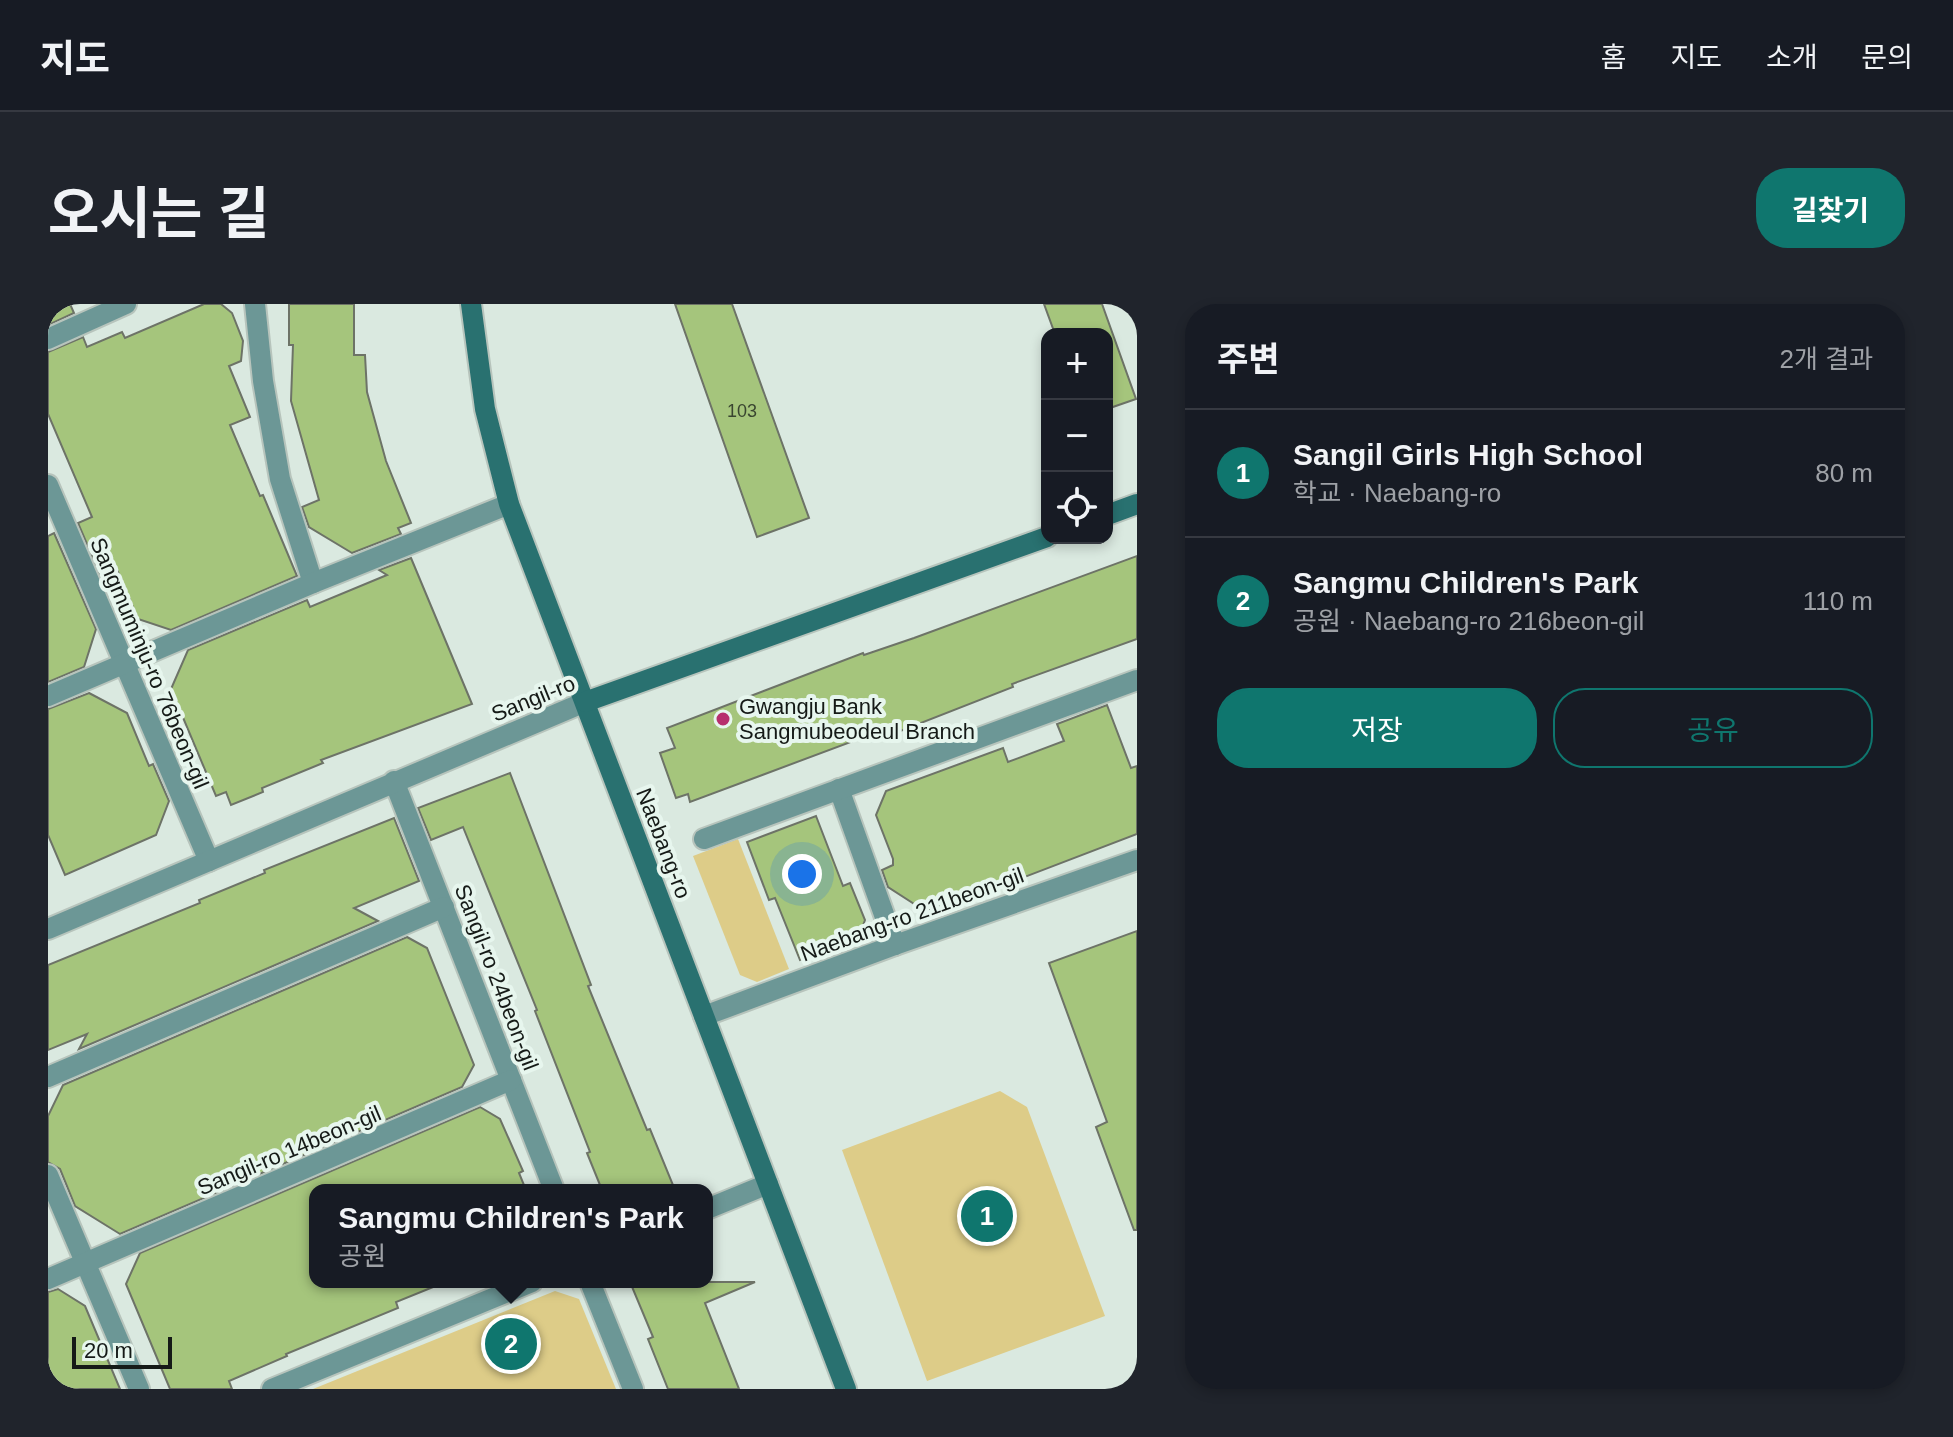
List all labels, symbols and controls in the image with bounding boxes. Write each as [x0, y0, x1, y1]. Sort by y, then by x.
text: 지도 [40, 38, 110, 80]
text: 홈 [1601, 42, 1626, 73]
text: 지도 [1670, 42, 1722, 73]
text: 소개 [1766, 42, 1817, 73]
text: 문의 [1861, 42, 1913, 73]
button: 길찾기 [1756, 168, 1905, 248]
text: 오시는 길 [48, 182, 270, 245]
map controls [1041, 328, 1113, 544]
button: + [1041, 328, 1113, 400]
text: 주변 [1217, 340, 1280, 378]
text: 2개 결과 [1780, 344, 1873, 374]
button: − [1041, 400, 1113, 472]
house number: 103 [727, 401, 757, 421]
text: Sangil Girls High School [1293, 438, 1643, 471]
text: 1 [1236, 458, 1250, 488]
text: 80 m [1815, 458, 1873, 488]
button: locate [1041, 472, 1113, 544]
text: 학교 · Naebang-ro [1293, 478, 1501, 508]
street label: Sangmuminju-ro 76beon-gil [85, 534, 214, 792]
text: Sangmu Children's Park [1293, 566, 1639, 599]
text: 2 [1236, 586, 1250, 616]
text: 110 m [1803, 586, 1873, 616]
text: 공원 · Naebang-ro 216beon-gil [1293, 606, 1644, 636]
street label: Sangil-ro [488, 670, 579, 727]
button: 저장 [1217, 688, 1537, 768]
button: 공유 [1553, 688, 1873, 768]
place label: Gwangju Bank Sangmubeodeul Branch [739, 694, 975, 744]
marker: Gwangju Bank Sangmubeodeul Branch [714, 710, 732, 728]
street label: Naebang-ro [631, 784, 696, 902]
your location [782, 854, 822, 894]
street label: Naebang-ro 211beon-gil [797, 862, 1027, 967]
street label: Sangil-ro 24beon-gil [450, 881, 543, 1074]
street label: Sangil-ro 14beon-gil [194, 1100, 385, 1200]
popup [309, 1184, 713, 1288]
pin: 1 [961, 1186, 1013, 1246]
text: Sangmu Children's Park [338, 1201, 684, 1234]
text: 공원 [338, 1241, 386, 1271]
pin: 2 [485, 1314, 537, 1374]
scale bar [72, 1333, 172, 1369]
text: 20 m [84, 1338, 133, 1363]

